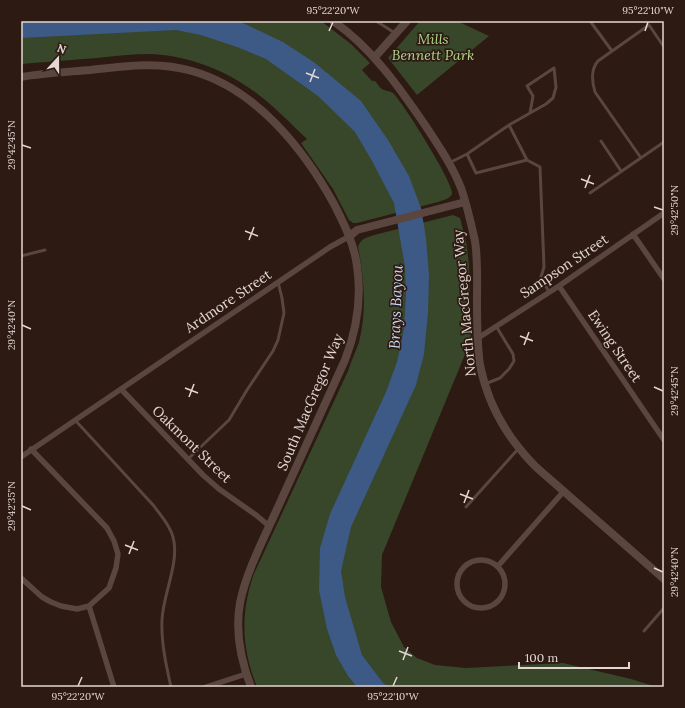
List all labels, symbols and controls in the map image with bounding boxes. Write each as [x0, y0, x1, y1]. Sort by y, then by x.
text: 95°22'20"W [306, 4, 361, 17]
text: 95°22'10"W [622, 4, 675, 17]
park label: Mills Bennett Park [392, 30, 474, 64]
north arrow [38, 38, 78, 78]
text: N [55, 41, 69, 57]
text: 29°42'45"N [5, 120, 18, 170]
text: 29°42'50"N [668, 184, 681, 235]
street label: North MacGregor Way [449, 228, 479, 377]
street label: Sampson Street [516, 230, 612, 302]
street label: Ardmore Street [180, 265, 275, 337]
water label: Brays Bayou [385, 265, 406, 349]
text: 29°42'40"N [5, 300, 18, 350]
street label: Ewing Street [584, 306, 646, 386]
street label: South MacGregor Way [273, 330, 347, 473]
text: 29°42'45"N [668, 366, 681, 416]
street label: Oakmont Street [148, 401, 236, 487]
text: 29°42'35"N [5, 481, 18, 531]
text: 29°42'40"N [668, 547, 681, 597]
scale bar [519, 644, 629, 670]
text: 100 m [525, 650, 558, 665]
text: 95°22'20"W [51, 690, 106, 703]
text: 95°22'10"W [367, 690, 420, 703]

